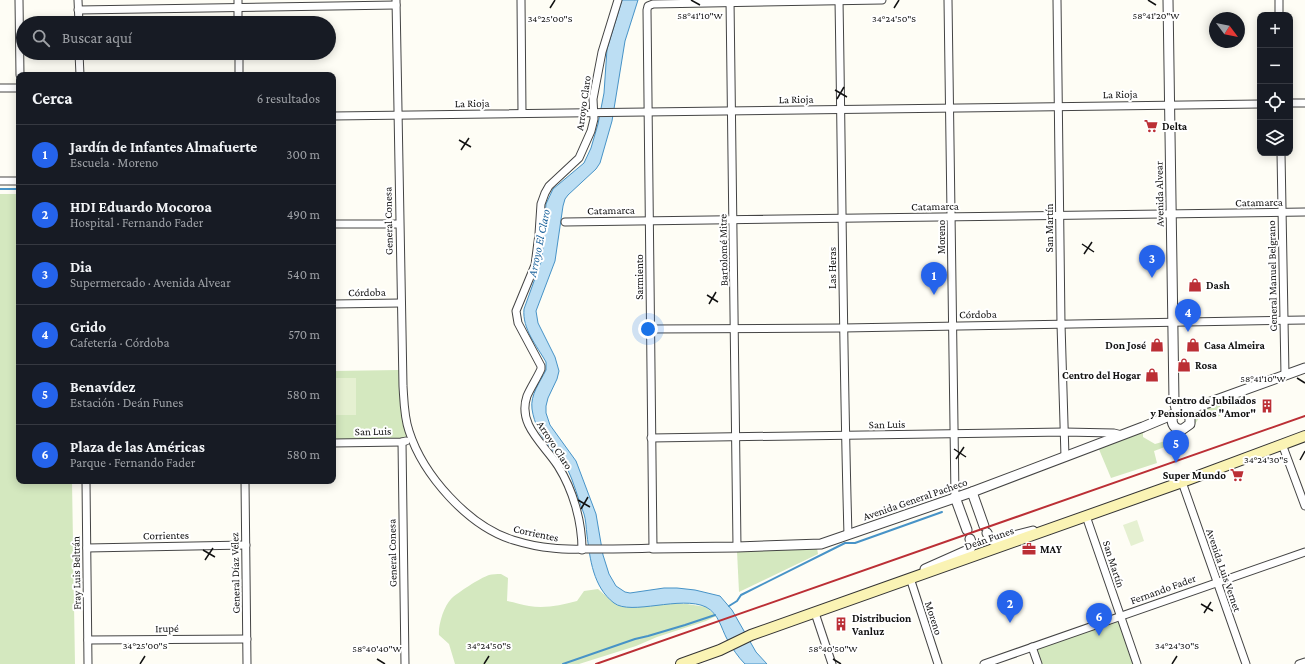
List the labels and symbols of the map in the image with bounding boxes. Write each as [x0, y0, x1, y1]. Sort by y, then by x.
text: 58°41'10"W [677, 10, 724, 21]
text: 58°41'20"W [1133, 10, 1180, 21]
north arrow [1209, 12, 1245, 48]
text: 34°25'00"S [528, 13, 573, 24]
text: 34°24'50"S [872, 13, 916, 24]
street label: Arroyo Claro [573, 74, 594, 131]
street label: La Rioja [1102, 88, 1138, 101]
street label: La Rioja [778, 93, 814, 106]
street label: La Rioja [454, 97, 490, 110]
supermarket icon: Delta [1143, 118, 1159, 134]
place label: Delta [1162, 120, 1188, 132]
street label: Avenida Alvear [1152, 161, 1166, 227]
street label: General Conesa [381, 187, 395, 255]
street label: Catamarca [1235, 196, 1283, 208]
street label: Catamarca [911, 200, 959, 212]
street label: Catamarca [587, 204, 635, 216]
street label: San Martín [1043, 204, 1055, 252]
water label: Arroyo El Claro [525, 208, 553, 279]
street label: Bartolomé Mitre [716, 214, 730, 286]
street label: Moreno [935, 219, 947, 254]
street label: General Manuel Belgrano [1265, 220, 1280, 332]
pin: 3 [1139, 245, 1165, 278]
street label: Las Heras [826, 247, 838, 289]
street label: Sarmiento [633, 254, 645, 300]
pin: 1 [921, 262, 947, 295]
shop icon: Dash [1187, 277, 1203, 293]
place label: Dash [1206, 279, 1230, 291]
street label: Córdoba [348, 286, 386, 298]
pin: 4 [1175, 299, 1201, 332]
street label: Córdoba [959, 308, 997, 320]
your location [638, 319, 658, 339]
shop icon: Don José [1149, 337, 1165, 353]
shop icon: Casa Almeira [1185, 337, 1201, 353]
place label: Don José [1105, 339, 1146, 351]
place label: Casa Almeira [1204, 339, 1265, 351]
shop icon: Rosa [1176, 357, 1192, 373]
place label: Rosa [1195, 359, 1218, 371]
shop icon: Centro del Hogar [1144, 367, 1160, 383]
place label: Centro del Hogar [1062, 369, 1142, 381]
text: 58°41'10"W [1240, 373, 1287, 384]
place label: Centro de Jubilados y Pensionados "Amor" [1149, 394, 1257, 419]
building icon: Centro de Jubilados y Pensionados "Amor" [1259, 398, 1275, 414]
street label: San Luis [869, 418, 905, 430]
street label: Arroyo Claro [534, 419, 575, 472]
street label: San Luis [355, 425, 391, 437]
pin: 5 [1163, 430, 1189, 463]
text: 34°24'30"S [1244, 454, 1288, 465]
supermarket icon: Super Mundo [1229, 467, 1245, 483]
place label: Super Mundo [1163, 469, 1226, 481]
street label: Avenida General Pacheco [861, 475, 969, 523]
street label: General Conesa [385, 519, 399, 587]
street label: Corrientes [512, 522, 560, 544]
street label: Deán Funes [963, 524, 1015, 552]
street label: Avenida Luis Vernet [1204, 527, 1244, 613]
street label: Corrientes [143, 529, 189, 541]
street label: General Díaz Vélez [228, 532, 242, 614]
street label: Fray Luis Beltrán [69, 536, 84, 610]
street label: San Martín [1101, 539, 1127, 589]
office icon: MAY [1021, 541, 1037, 557]
place label: MAY [1040, 543, 1063, 555]
street label: Fernando Fader [1129, 572, 1198, 606]
pin: 2 [997, 590, 1023, 623]
street label: Moreno [923, 600, 945, 637]
pin: 6 [1086, 603, 1112, 636]
place label: Distribucion Vanluz [851, 612, 912, 637]
building icon: Distribucion Vanluz [833, 616, 849, 632]
street label: Irupé [155, 622, 179, 635]
text: 34°25'00"S [123, 640, 168, 651]
text: 34°24'50"S [467, 640, 511, 651]
text: 34°24'30"S [1155, 640, 1199, 651]
text: 58°40'40"W [352, 643, 402, 654]
text: 58°40'50"W [808, 643, 858, 654]

